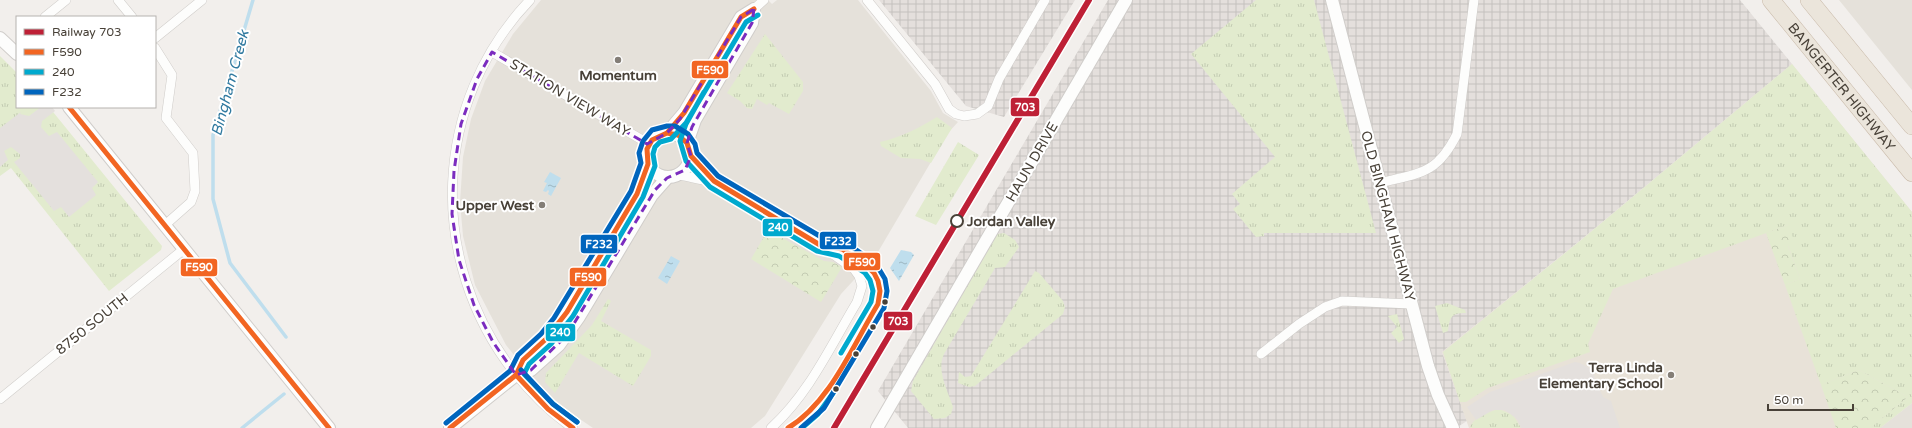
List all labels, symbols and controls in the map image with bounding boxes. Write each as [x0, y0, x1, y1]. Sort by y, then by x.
legend [16, 16, 156, 108]
street label: BANGERTER HIGHWAY [1784, 19, 1899, 154]
text: Railway 703 [52, 25, 122, 39]
water label: Bingham Creek [207, 26, 253, 138]
text: F590 [52, 45, 82, 59]
street label: STATION VIEW WAY [507, 55, 633, 141]
marker: Momentum [613, 55, 623, 65]
line badge: F590 [691, 60, 729, 79]
text: F590 [696, 64, 724, 77]
text: 240 [52, 65, 75, 79]
place label: Momentum [579, 67, 657, 84]
text: F232 [52, 85, 82, 99]
line badge: 703 [1010, 97, 1040, 117]
text: 703 [1015, 101, 1035, 114]
street label: HAUN DRIVE [1002, 119, 1062, 205]
street label: OLD BINGHAM HIGHWAY [1357, 129, 1419, 303]
place label: Upper West [456, 197, 535, 214]
marker: Upper West [537, 200, 547, 210]
place label: Jordan Valley [966, 213, 1056, 230]
marker: Jordan Valley [950, 214, 964, 228]
line badge: 240 [762, 218, 793, 237]
text: 240 [768, 221, 788, 234]
line badge: F232 [819, 231, 857, 250]
line badge: F232 [580, 234, 618, 254]
text: F232 [824, 235, 852, 248]
text: F232 [585, 238, 613, 251]
line badge: F590 [843, 252, 881, 271]
text: F590 [848, 256, 876, 269]
line badge: F590 [180, 258, 218, 277]
text: F590 [185, 261, 213, 274]
line badge: F590 [569, 267, 607, 287]
text: F590 [574, 271, 602, 284]
street label: 8750 SOUTH [52, 290, 132, 358]
unlabelled marker [880, 297, 890, 307]
line badge: 703 [883, 311, 913, 331]
text: 703 [888, 315, 908, 328]
unlabelled marker [868, 322, 878, 332]
line badge: 240 [545, 323, 576, 342]
text: 240 [550, 326, 570, 339]
unlabelled marker [851, 349, 861, 359]
place label: Terra Linda Elementary School [1539, 359, 1663, 392]
marker: Terra Linda Elementary School [1666, 370, 1676, 380]
unlabelled marker [831, 384, 841, 394]
scale bar [1768, 386, 1853, 412]
text: 50 m [1774, 393, 1803, 407]

